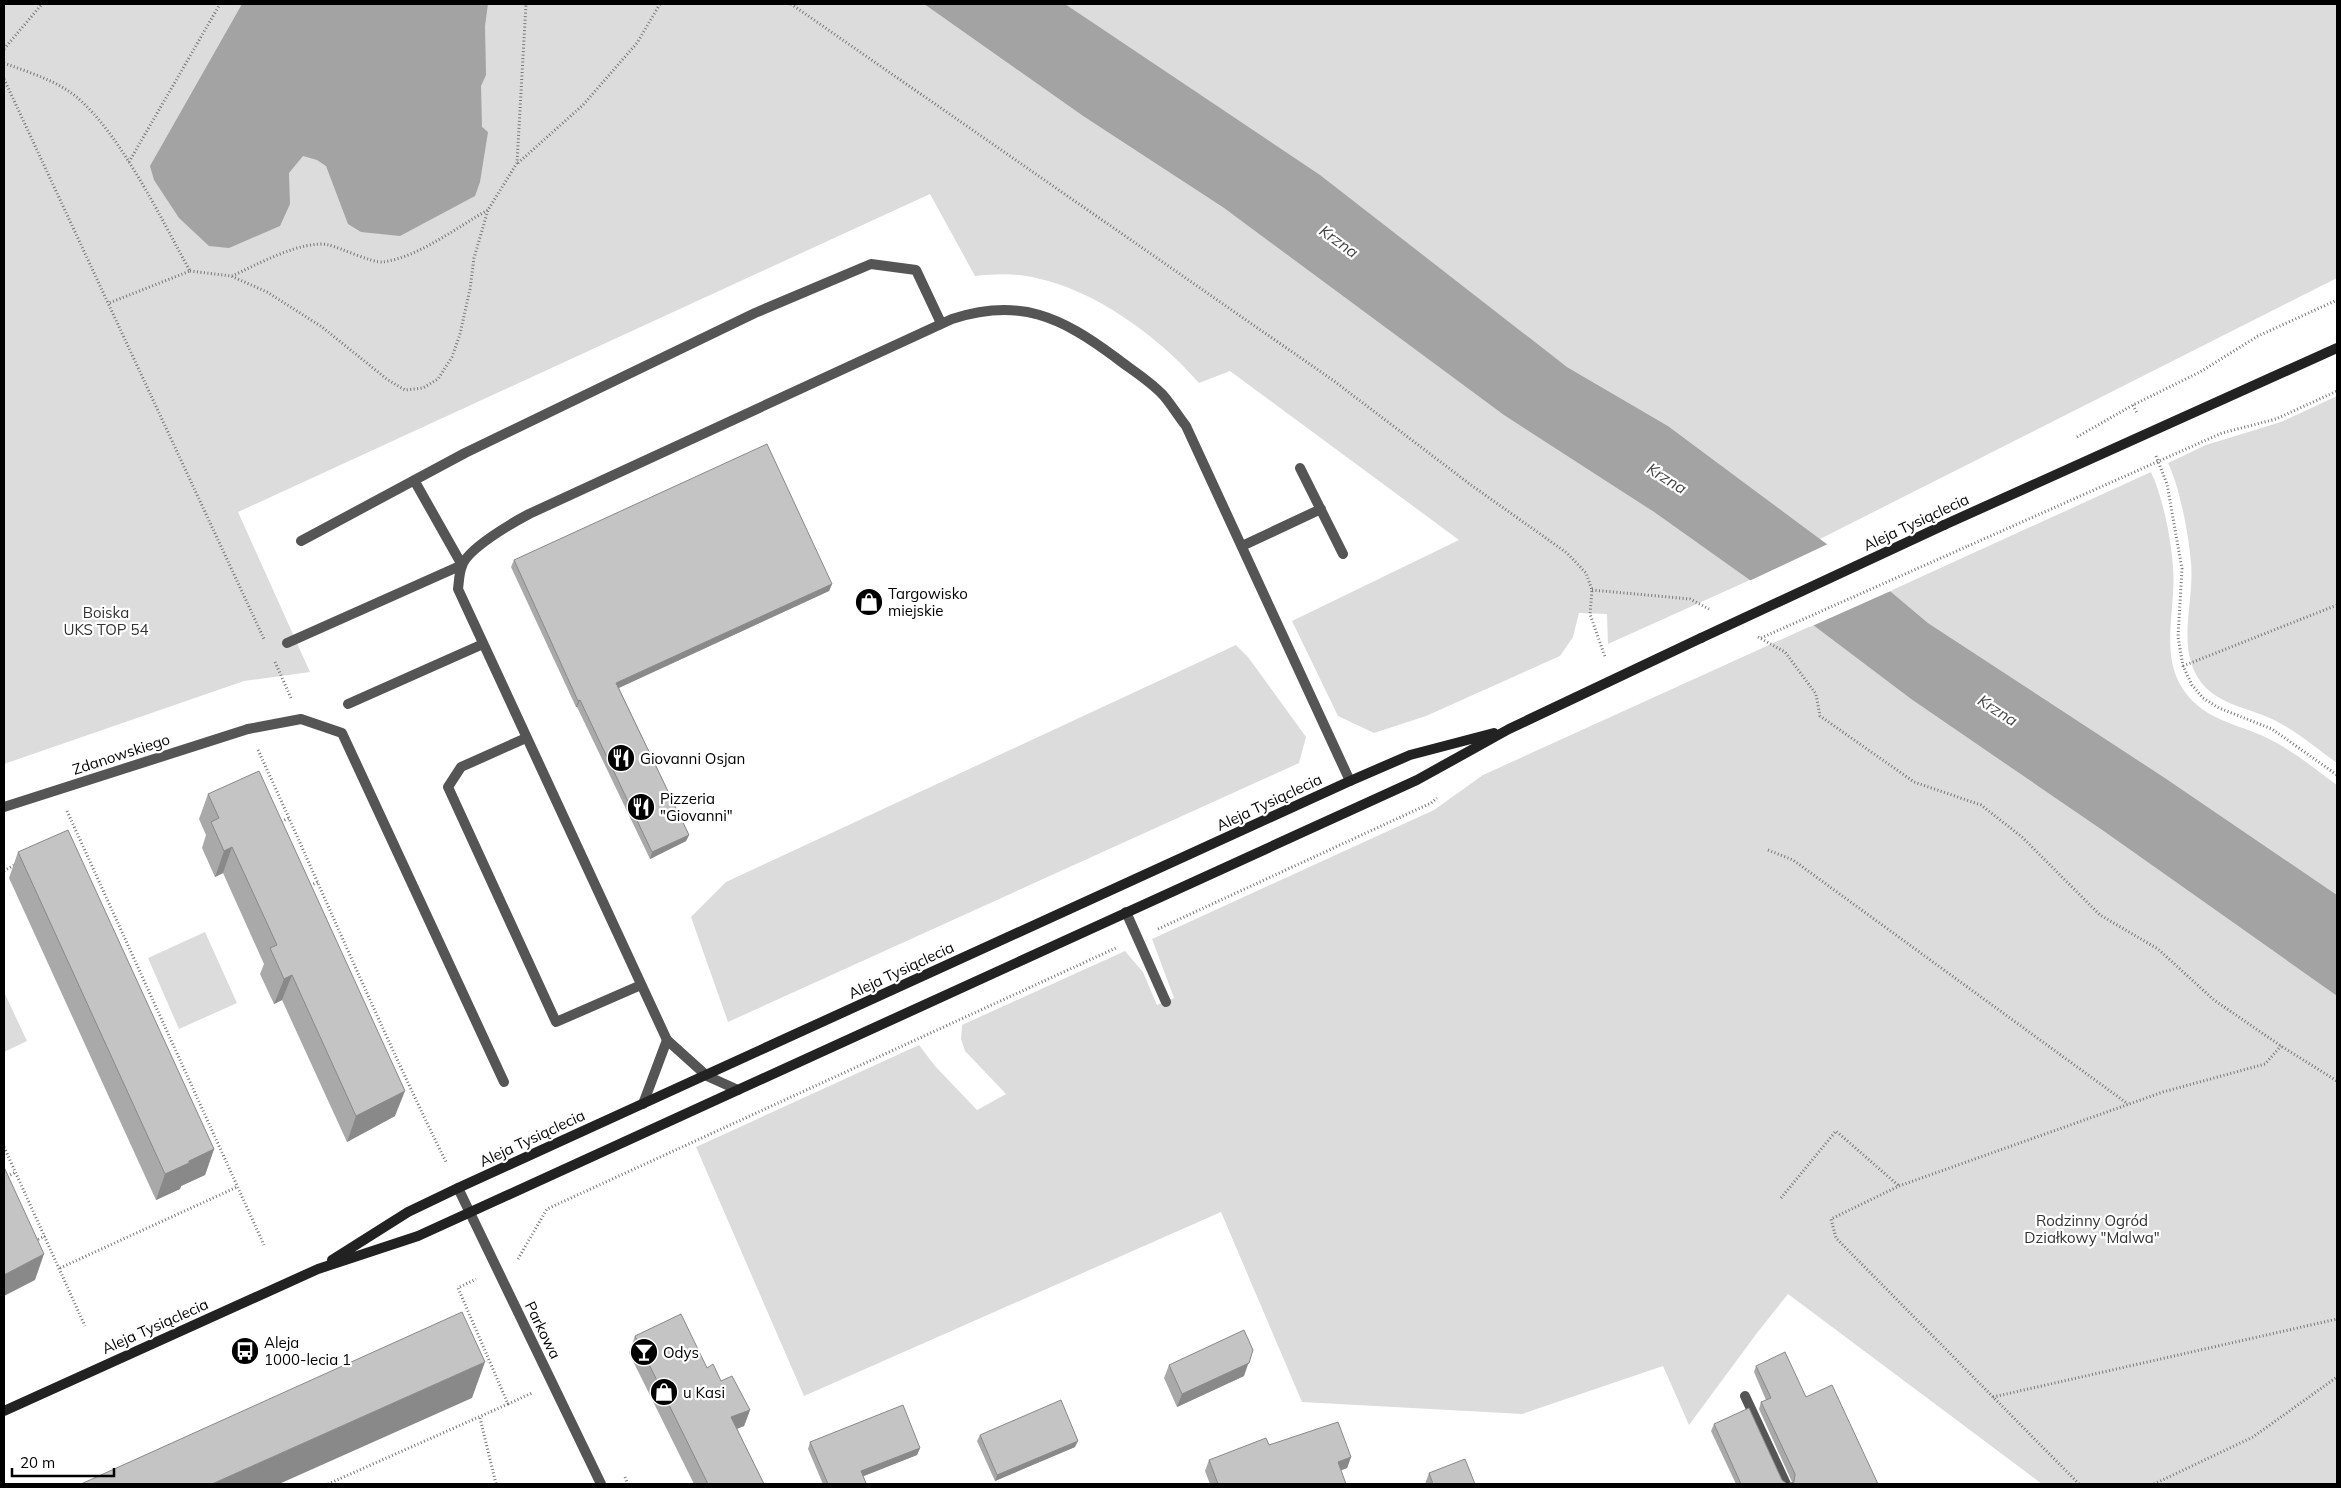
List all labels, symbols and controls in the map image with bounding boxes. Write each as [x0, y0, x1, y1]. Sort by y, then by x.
water label: Krzna [1316, 220, 1363, 262]
water label: Krzna [1643, 458, 1691, 498]
street label: Aleja Tysiąclecia [1860, 489, 1972, 555]
place label: Targowisko miejskie [888, 584, 968, 620]
shop icon: Targowisko miejskie [854, 587, 884, 617]
park label: Boiska UKS TOP 54 [64, 603, 148, 639]
water label: Krzna [1974, 690, 2022, 730]
street label: Zdanowskiego [70, 729, 172, 779]
restaurant icon: Giovanni Osjan [606, 743, 636, 773]
place label: Giovanni Osjan [640, 749, 745, 768]
street label: Aleja Tysiąclecia [1213, 769, 1325, 835]
place label: Pizzeria "Giovanni" [660, 789, 733, 825]
restaurant icon: Pizzeria "Giovanni" [626, 792, 656, 822]
street label: Aleja Tysiąclecia [845, 937, 957, 1003]
street label: Aleja Tysiąclecia [476, 1105, 588, 1171]
park label: Rodzinny Ogród Działkowy "Malwa" [2024, 1211, 2160, 1247]
street label: Aleja Tysiąclecia [99, 1294, 211, 1358]
street label: Parkowa [521, 1298, 565, 1362]
place label: Aleja 1000-lecia 1 [264, 1333, 351, 1369]
bus stop icon: Aleja 1000-lecia 1 [230, 1336, 260, 1366]
bar icon: Odys [629, 1337, 659, 1367]
place label: Odys [663, 1343, 699, 1362]
shop icon: u Kasi [649, 1377, 679, 1407]
place label: u Kasi [683, 1383, 725, 1402]
scale bar [12, 1446, 115, 1478]
text: 20 m [20, 1453, 55, 1472]

